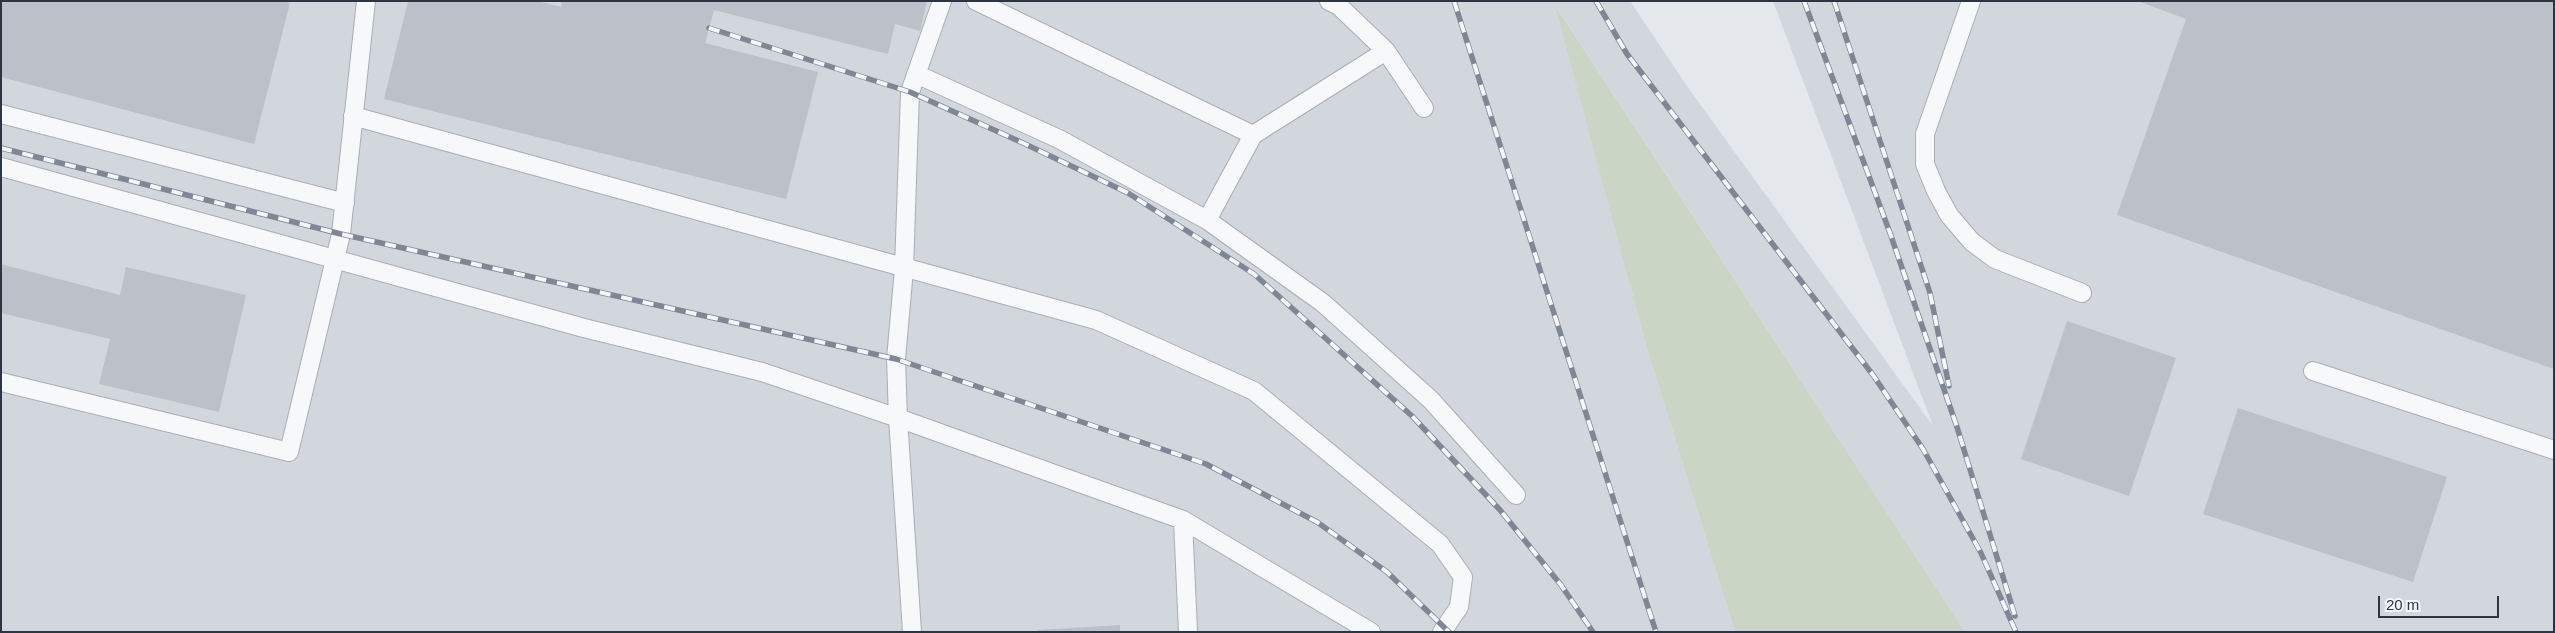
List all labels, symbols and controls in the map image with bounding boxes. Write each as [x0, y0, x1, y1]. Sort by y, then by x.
scale bar [2380, 586, 2501, 618]
text: 20 m [2386, 596, 2419, 613]

